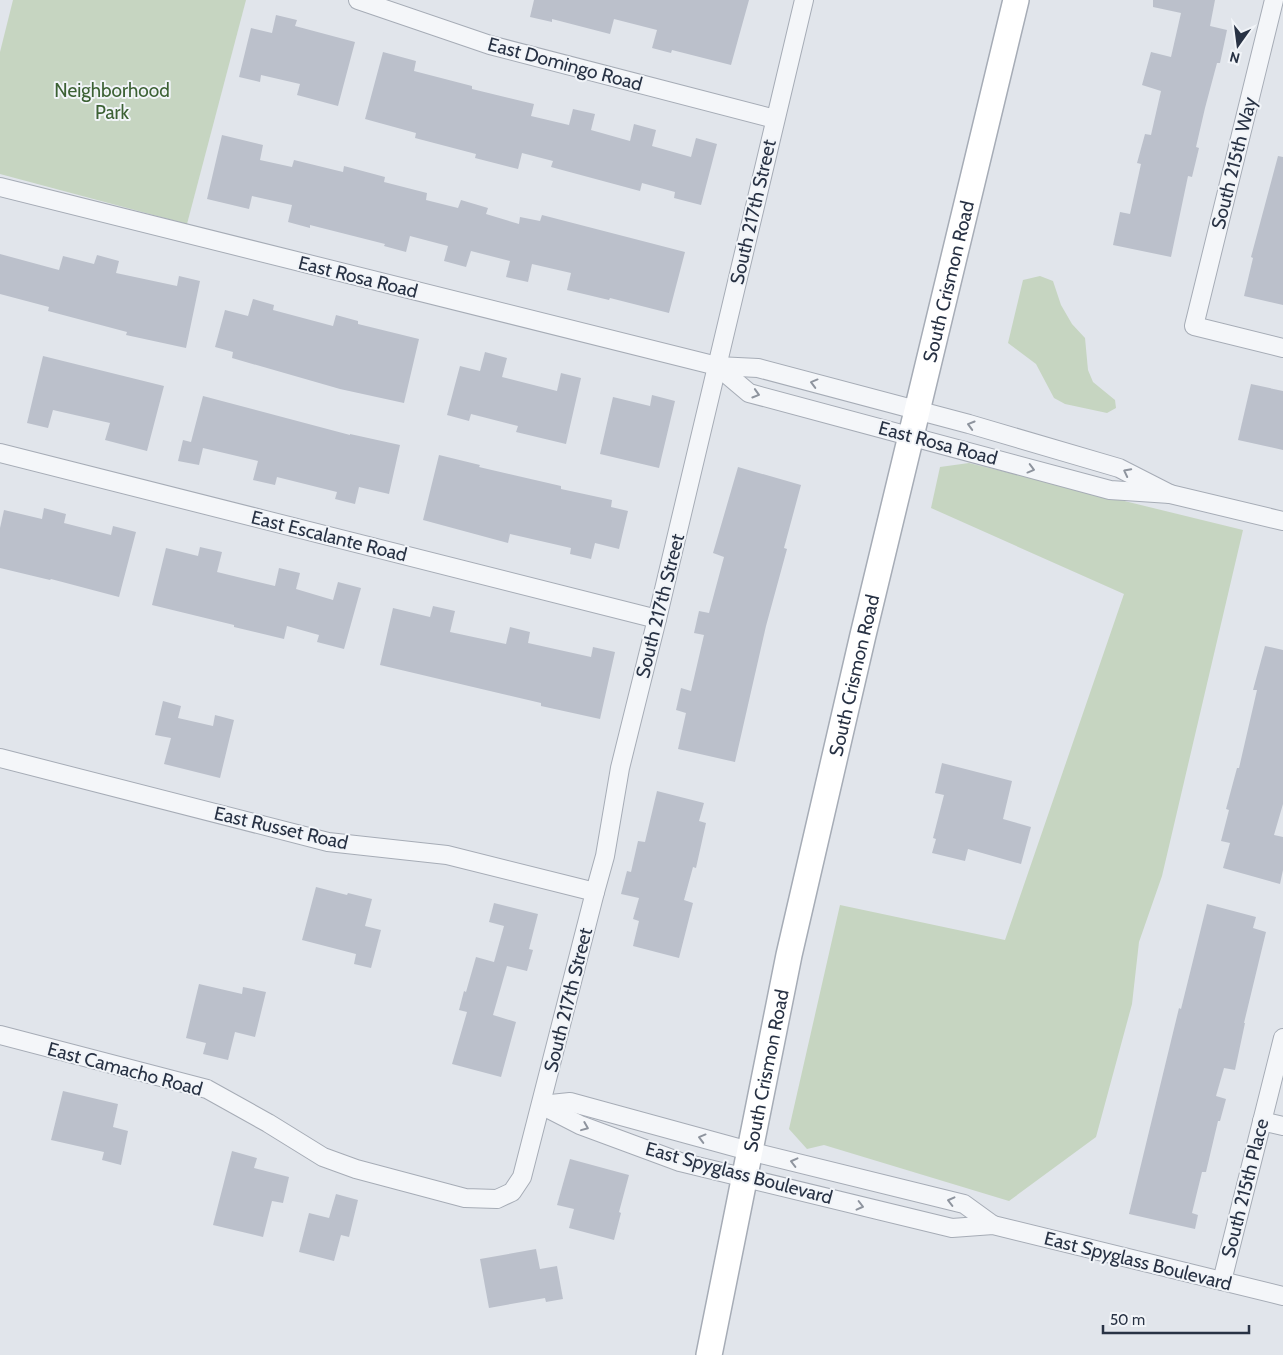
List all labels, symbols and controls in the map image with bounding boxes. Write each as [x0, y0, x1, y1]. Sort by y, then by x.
north arrow [1213, 20, 1263, 70]
street label: East Domingo Road [485, 32, 645, 96]
text: N [1228, 48, 1242, 68]
park label: Neighborhood Park [54, 79, 170, 124]
street label: South 215th Way [1206, 94, 1262, 231]
street label: South 217th Street [725, 137, 781, 287]
street label: South Crismon Road [918, 198, 979, 365]
street label: East Rosa Road [296, 251, 420, 303]
one-way arrow [810, 378, 818, 389]
one-way arrow [751, 389, 760, 399]
street label: East Rosa Road [876, 416, 1000, 470]
one-way arrow [967, 420, 975, 431]
one-way arrow [1026, 463, 1035, 473]
one-way arrow [1123, 468, 1132, 478]
street label: East Escalante Road [249, 506, 409, 566]
street label: South 217th Street [631, 531, 689, 681]
street label: South Crismon Road [824, 592, 884, 758]
street label: East Russet Road [212, 801, 350, 855]
street label: South 217th Street [539, 925, 597, 1075]
street label: South Crismon Road [738, 987, 793, 1154]
street label: East Camacho Road [45, 1037, 205, 1101]
street label: South 215th Place [1217, 1116, 1273, 1260]
one-way arrow [580, 1120, 589, 1131]
one-way arrow [697, 1133, 706, 1144]
street label: East Spyglass Boulevard [643, 1137, 835, 1209]
one-way arrow [789, 1157, 798, 1168]
one-way arrow [948, 1196, 956, 1206]
one-way arrow [855, 1200, 864, 1211]
street label: East Spyglass Boulevard [1042, 1227, 1234, 1295]
scale bar [1103, 1302, 1249, 1334]
text: 50 m [1110, 1311, 1145, 1329]

